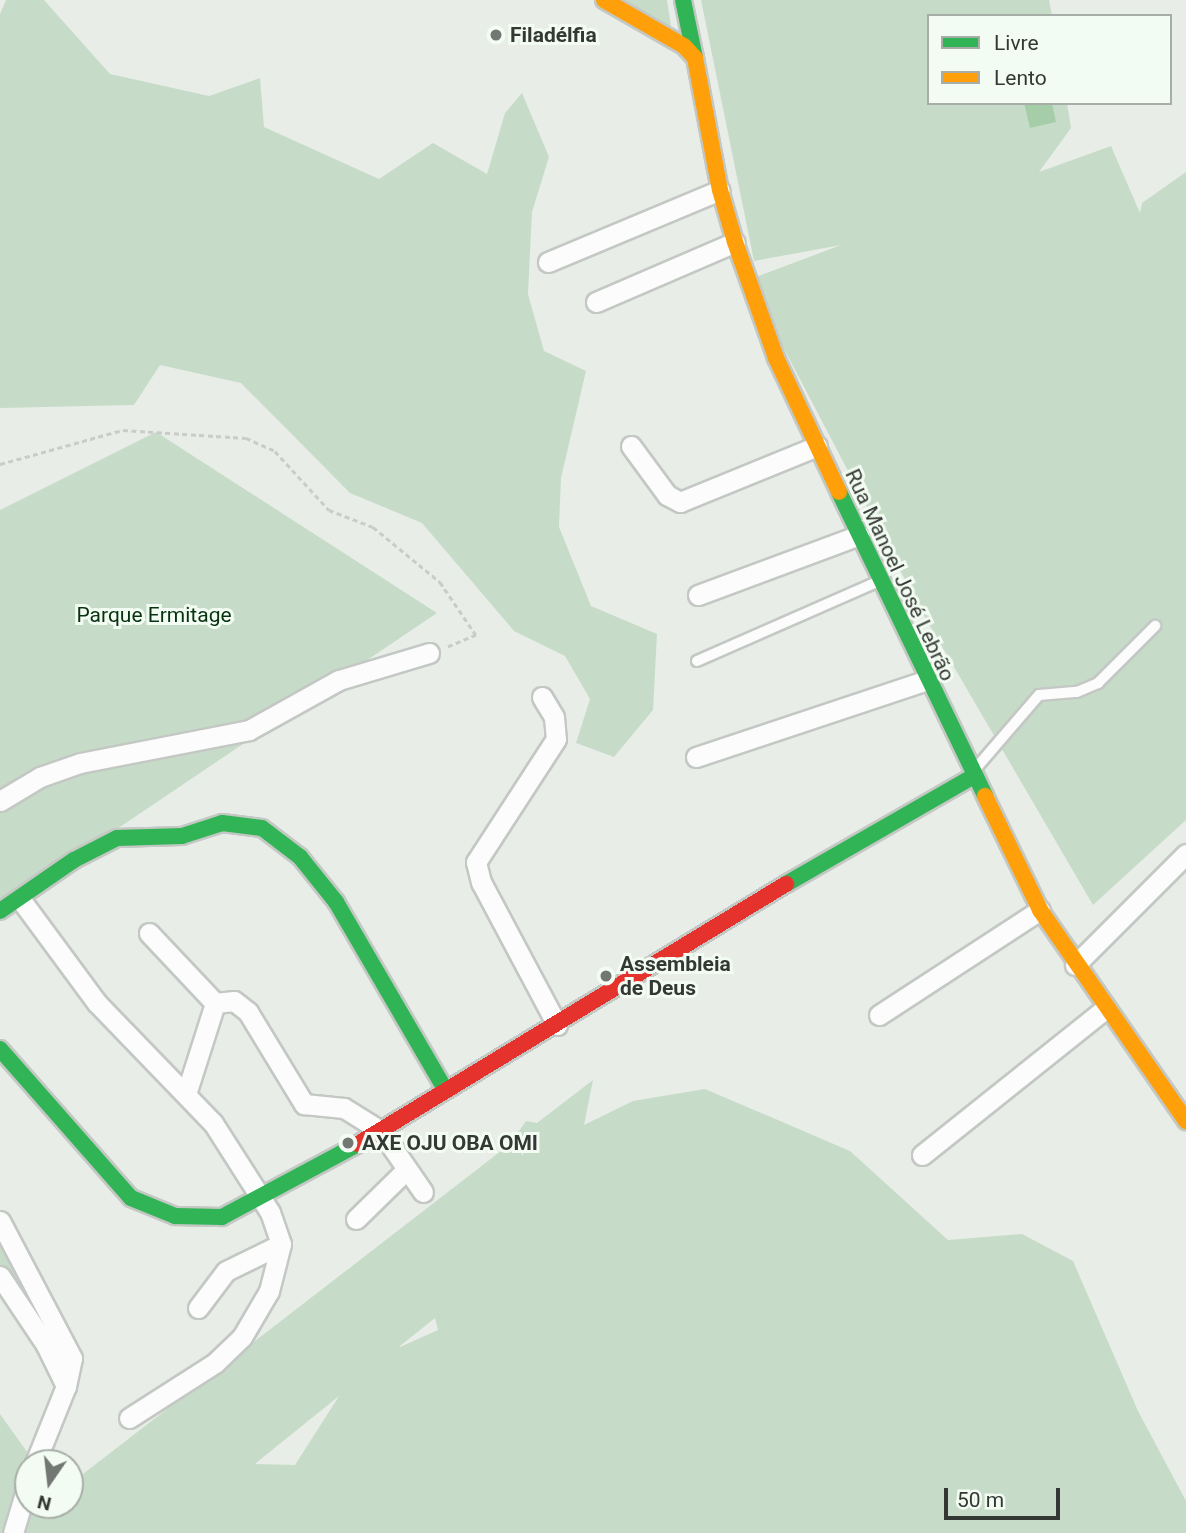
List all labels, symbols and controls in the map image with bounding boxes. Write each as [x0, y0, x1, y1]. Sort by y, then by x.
legend [927, 14, 1172, 105]
place label: Filadélfia [510, 22, 597, 48]
marker: Filadélfia [488, 27, 504, 43]
text: Livre [994, 31, 1039, 55]
text: Lento [994, 66, 1047, 90]
street label: Rua Manoel José Lebrão [840, 465, 960, 685]
park label: Parque Ermitage [76, 602, 232, 628]
place label: Assembleia de Deus [620, 951, 731, 1001]
marker: Assembleia de Deus [598, 968, 614, 984]
place label: AXE OJU OBA OMI [362, 1130, 538, 1156]
marker: AXE OJU OBA OMI [340, 1135, 356, 1151]
north arrow [14, 1449, 84, 1519]
scale bar [948, 1474, 1064, 1518]
text: 50 m [957, 1488, 1004, 1512]
text: N [35, 1490, 54, 1516]

